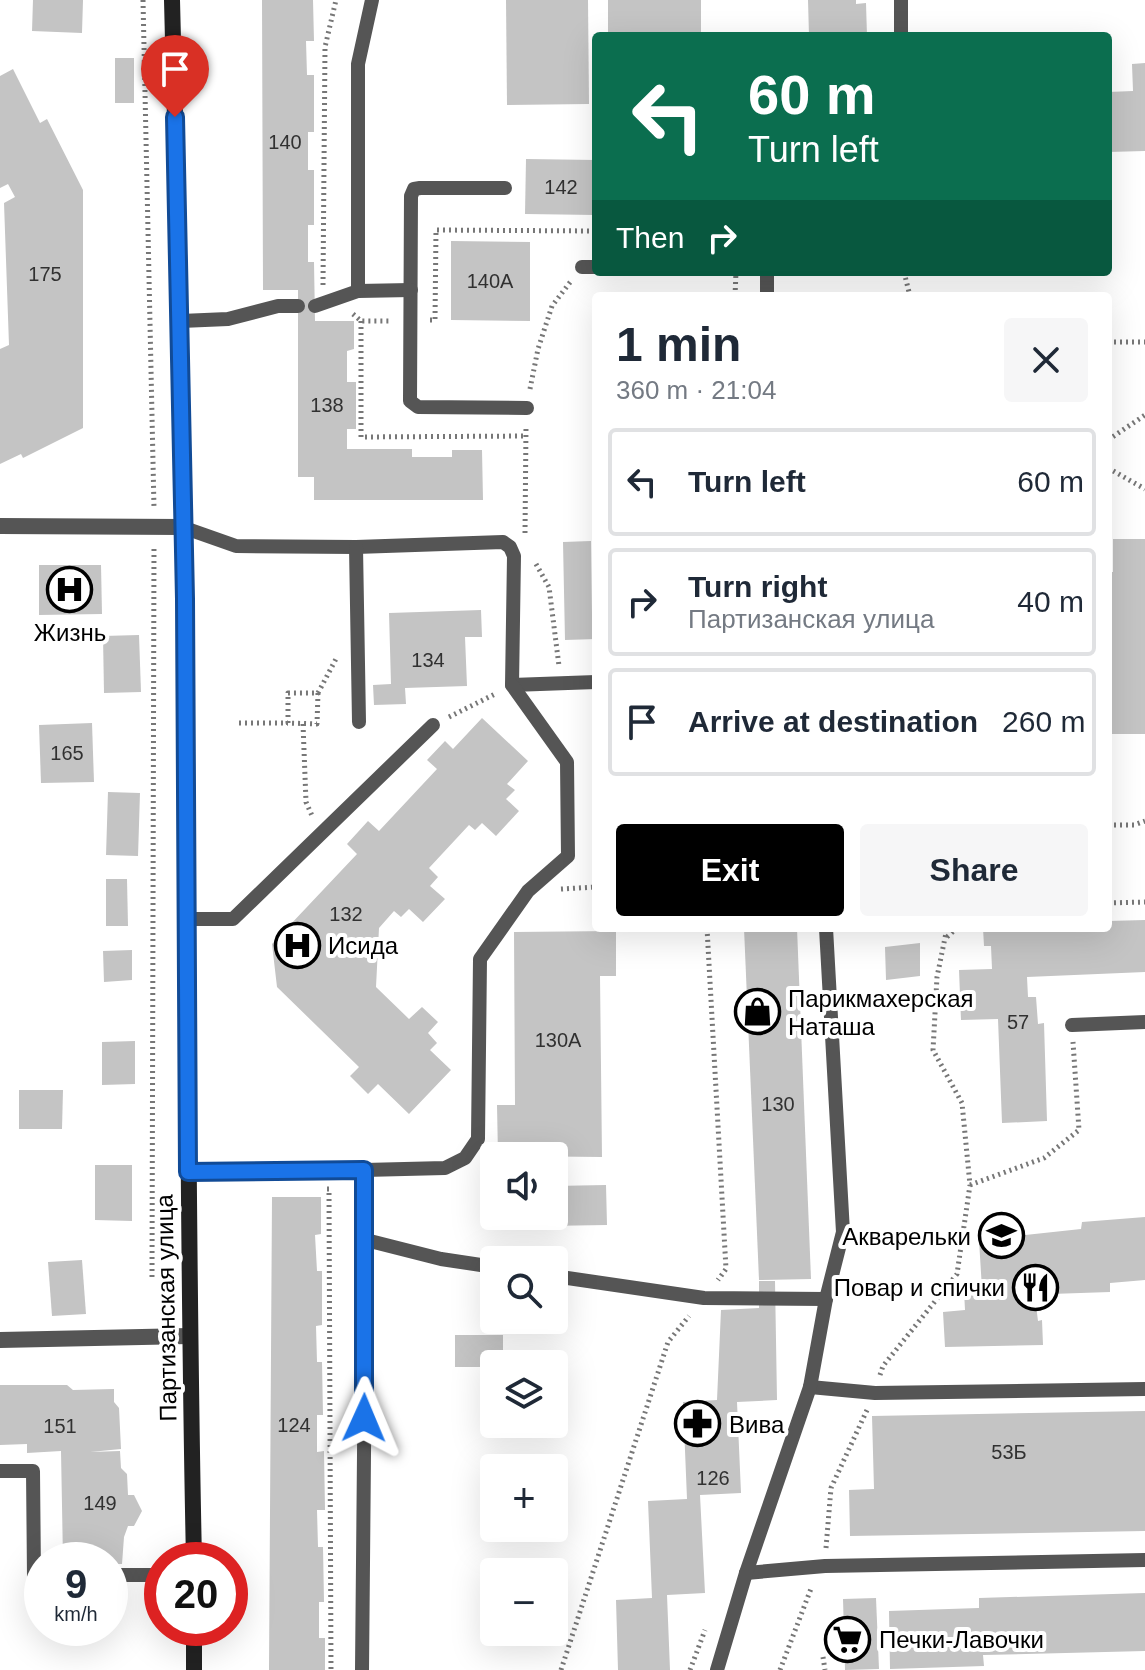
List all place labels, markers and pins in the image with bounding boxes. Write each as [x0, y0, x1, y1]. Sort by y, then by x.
pin [141, 35, 209, 117]
hospital icon: Жизнь [46, 566, 94, 614]
place label: Жизнь [34, 619, 106, 646]
hospital icon: Исида [273, 921, 321, 969]
place label: Исида [328, 932, 399, 959]
place label: Парикмахерская Наташа [788, 985, 974, 1040]
shop icon: Парикмахерская Наташа [733, 988, 781, 1036]
school or university icon: Акварельки [978, 1212, 1026, 1260]
place label: Акварельки [842, 1223, 971, 1250]
restaurant icon: Повар и спички [1012, 1263, 1060, 1311]
place label: Повар и спички [834, 1274, 1005, 1301]
pharmacy icon: Вива [674, 1400, 722, 1448]
place label: Вива [729, 1411, 785, 1438]
supermarket icon: Печки-Лавочки [824, 1615, 872, 1663]
place label: Печки-Лавочки [879, 1626, 1044, 1653]

